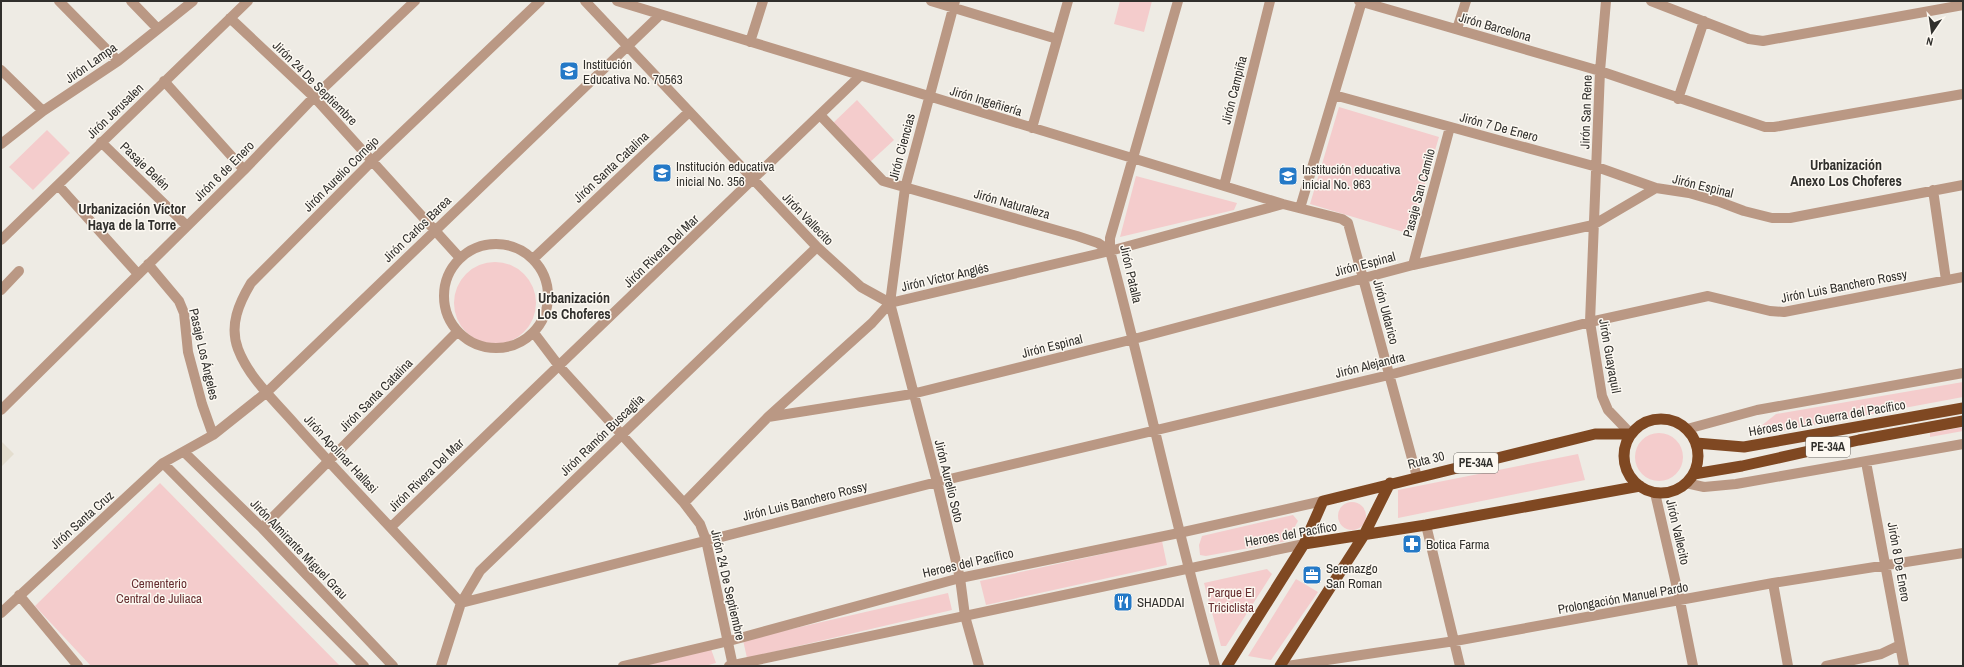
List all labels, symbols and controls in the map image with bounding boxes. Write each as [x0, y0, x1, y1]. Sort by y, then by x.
street label: Jirón Barcelona [1457, 9, 1533, 45]
north arrow [1912, 12, 1952, 52]
text: N [1925, 34, 1934, 49]
street label: Jirón 24 De Septiembre [269, 37, 361, 129]
street label: Jirón Lampa [62, 39, 120, 87]
street label: Jirón Campiña [1217, 54, 1251, 126]
place label: Institución Educativa No. 70563 [583, 56, 683, 88]
school or university icon: Institución Educativa No. 70563 [558, 60, 580, 82]
street label: Jirón San Rene [1576, 75, 1596, 149]
street label: Jirón Jerusalen [83, 80, 147, 142]
street label: Jirón Ingeñiería [948, 82, 1024, 120]
street label: Jirón 7 De Enero [1458, 108, 1540, 146]
street label: Jirón Ciencias [885, 112, 919, 182]
street label: Jirón Santa Catalina [570, 128, 652, 206]
street label: Jirón Aurelio Cornejo [300, 133, 382, 215]
street label: Jirón 6 de Enero [190, 137, 258, 205]
street label: Pasaje Belén [116, 138, 174, 194]
street label: Pasaje San Camilo [1399, 147, 1439, 239]
district label: Urbanización Anexo Los Choferes [1790, 156, 1902, 190]
place label: Institución educativa inicial No. 356 [676, 158, 774, 190]
place label: Institución educativa inicial No. 963 [1302, 161, 1400, 193]
school or university icon: Institución educativa inicial No. 356 [651, 162, 673, 184]
school or university icon: Institución educativa inicial No. 963 [1277, 165, 1299, 187]
street label: Jirón Espinal [1671, 170, 1735, 202]
street label: Jirón Naturaleza [972, 185, 1052, 223]
street label: Jirón Vallecito [779, 189, 837, 249]
street label: Jirón Carlos Barea [379, 192, 455, 266]
district label: Urbanización Víctor Haya de la Torre [78, 200, 186, 234]
street label: Jirón Rivera Del Mar [620, 210, 703, 291]
street label: Jirón Patalla [1116, 243, 1146, 305]
street label: Jirón Espinal [1333, 248, 1397, 280]
street label: Jirón Víctor Anglés [900, 259, 990, 295]
street label: Jirón Luis Banchero Rossy [1780, 265, 1909, 307]
street label: Jirón Uldarico [1369, 278, 1403, 346]
district label: Urbanización Los Choferes [537, 289, 611, 323]
street label: Pasaje Los Ángeles [185, 306, 223, 402]
street label: Jirón Guayaquil [1595, 317, 1625, 395]
street label: Jirón Espinal [1020, 330, 1084, 362]
street label: Jirón Alejandra [1333, 348, 1407, 382]
street label: Jirón Santa Catalina [336, 355, 416, 435]
street label: Jirón Ramón Buscaglia [556, 390, 648, 480]
street label: Héroes de La Guerra del Pacífico [1747, 396, 1907, 440]
street label: Jirón Apolinar Hallasi [300, 411, 382, 497]
street label: Jirón Rivera Del Mar [385, 434, 468, 515]
road number: PE-34A [1806, 437, 1850, 457]
street label: Jirón Aurelio Soto [931, 438, 968, 524]
street label: Ruta 30 [1406, 447, 1446, 473]
road number: PE-34A [1454, 453, 1498, 473]
street label: Jirón Luis Banchero Rossy [741, 477, 870, 525]
street label: Jirón Santa Cruz [47, 487, 117, 553]
street label: Jirón Almirante Miguel Grau [247, 495, 351, 603]
street label: Jirón Vallecito [1662, 498, 1694, 567]
street label: Heroes del Pacífico [1244, 518, 1338, 550]
street label: Jirón 8 De Enero [1884, 521, 1914, 603]
street label: Jirón 24 De Septiembre [707, 528, 749, 642]
pharmacy icon: Botica Farma [1401, 533, 1423, 555]
place label: Botica Farma [1426, 536, 1490, 553]
street label: Heroes del Pacífico [921, 544, 1015, 582]
place label: Serenazgo San Roman [1326, 560, 1382, 592]
office icon: Serenazgo San Roman [1301, 564, 1323, 586]
park label: Cementerio Central de Juliaca [116, 575, 202, 607]
street label: Prolongación Manuel Pardo [1556, 578, 1690, 618]
park label: Parque El Triciclista [1208, 584, 1254, 616]
restaurant icon: SHADDAI [1112, 591, 1134, 613]
place label: SHADDAI [1137, 594, 1184, 611]

